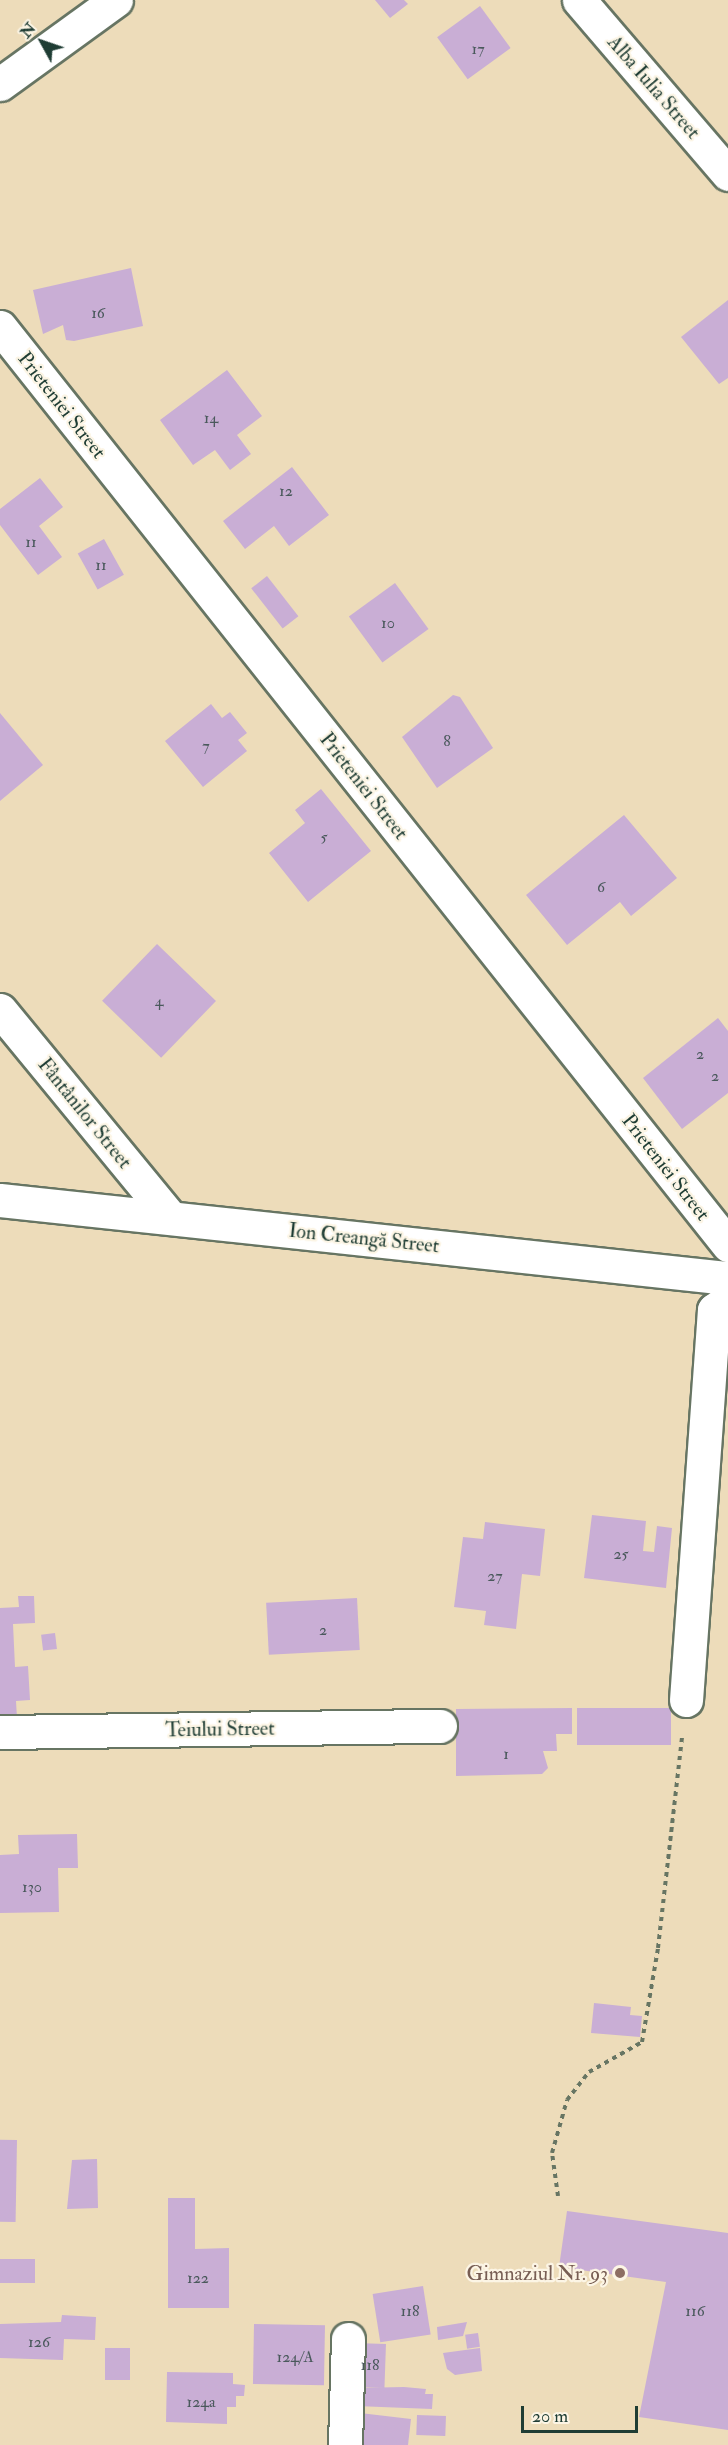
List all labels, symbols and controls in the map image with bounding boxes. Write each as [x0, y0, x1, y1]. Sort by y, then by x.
north arrow [12, 12, 72, 72]
text: N [16, 19, 40, 42]
street label: Alba Iulia Street [603, 30, 705, 144]
house number: 17 [471, 39, 485, 59]
house number: 16 [91, 303, 105, 323]
street label: Prieteniei Street [13, 347, 111, 463]
house number: 14 [204, 408, 218, 428]
house number: 12 [279, 481, 293, 501]
house number: 11 [25, 532, 37, 552]
house number: 11 [95, 555, 107, 575]
house number: 10 [381, 613, 395, 633]
street label: Prieteniei Street [315, 728, 413, 844]
house number: 8 [443, 731, 451, 751]
house number: 7 [202, 736, 210, 756]
house number: 5 [320, 827, 328, 847]
house number: 6 [597, 877, 605, 897]
house number: 4 [155, 991, 163, 1011]
house number: 2 [696, 1044, 704, 1064]
street label: Fântânilor Street [33, 1053, 137, 1173]
house number: 2 [711, 1066, 719, 1086]
street label: Prieteniei Street [617, 1109, 715, 1225]
street label: Ion Creangă Street [288, 1218, 440, 1258]
house number: 25 [613, 1544, 629, 1564]
house number: 27 [487, 1566, 503, 1586]
house number: 2 [319, 1620, 327, 1640]
street label: Teiului Street [165, 1716, 275, 1742]
house number: 1 [503, 1744, 509, 1764]
house number: 130 [22, 1877, 42, 1897]
place label: Gimnaziul Nr. 93 [467, 2261, 608, 2285]
marker: Gimnaziul Nr. 93 [613, 2266, 627, 2280]
house number: 122 [187, 2268, 209, 2288]
house number: 118 [401, 2301, 419, 2321]
house number: 116 [685, 2301, 705, 2321]
house number: 126 [28, 2332, 50, 2352]
house number: 124/A [276, 2347, 314, 2367]
house number: 118 [361, 2355, 379, 2375]
house number: 124a [186, 2392, 216, 2412]
scale bar [524, 2394, 641, 2432]
text: 20 m [532, 2405, 568, 2428]

